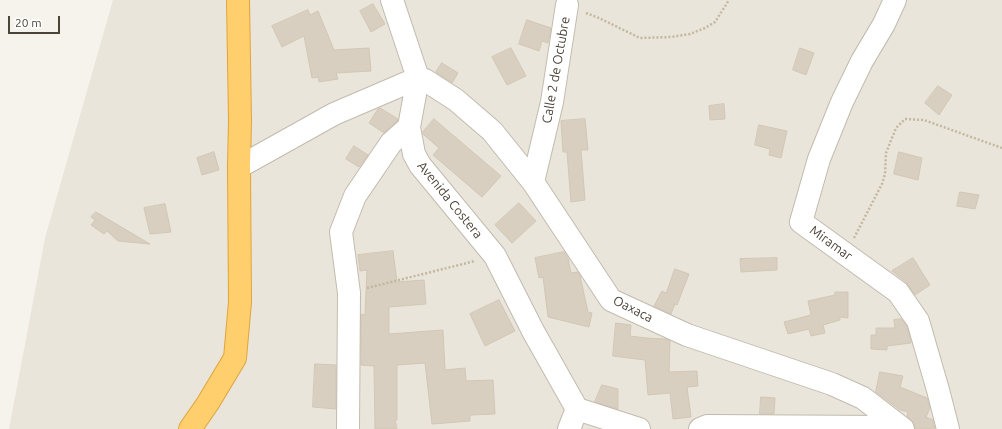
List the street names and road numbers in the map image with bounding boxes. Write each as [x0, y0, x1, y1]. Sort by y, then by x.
street label: Calle 2 de Octubre [539, 15, 573, 125]
street label: Avenida Costera [414, 158, 486, 242]
street label: Miramar [807, 222, 855, 264]
street label: Oaxaca [610, 292, 656, 326]

